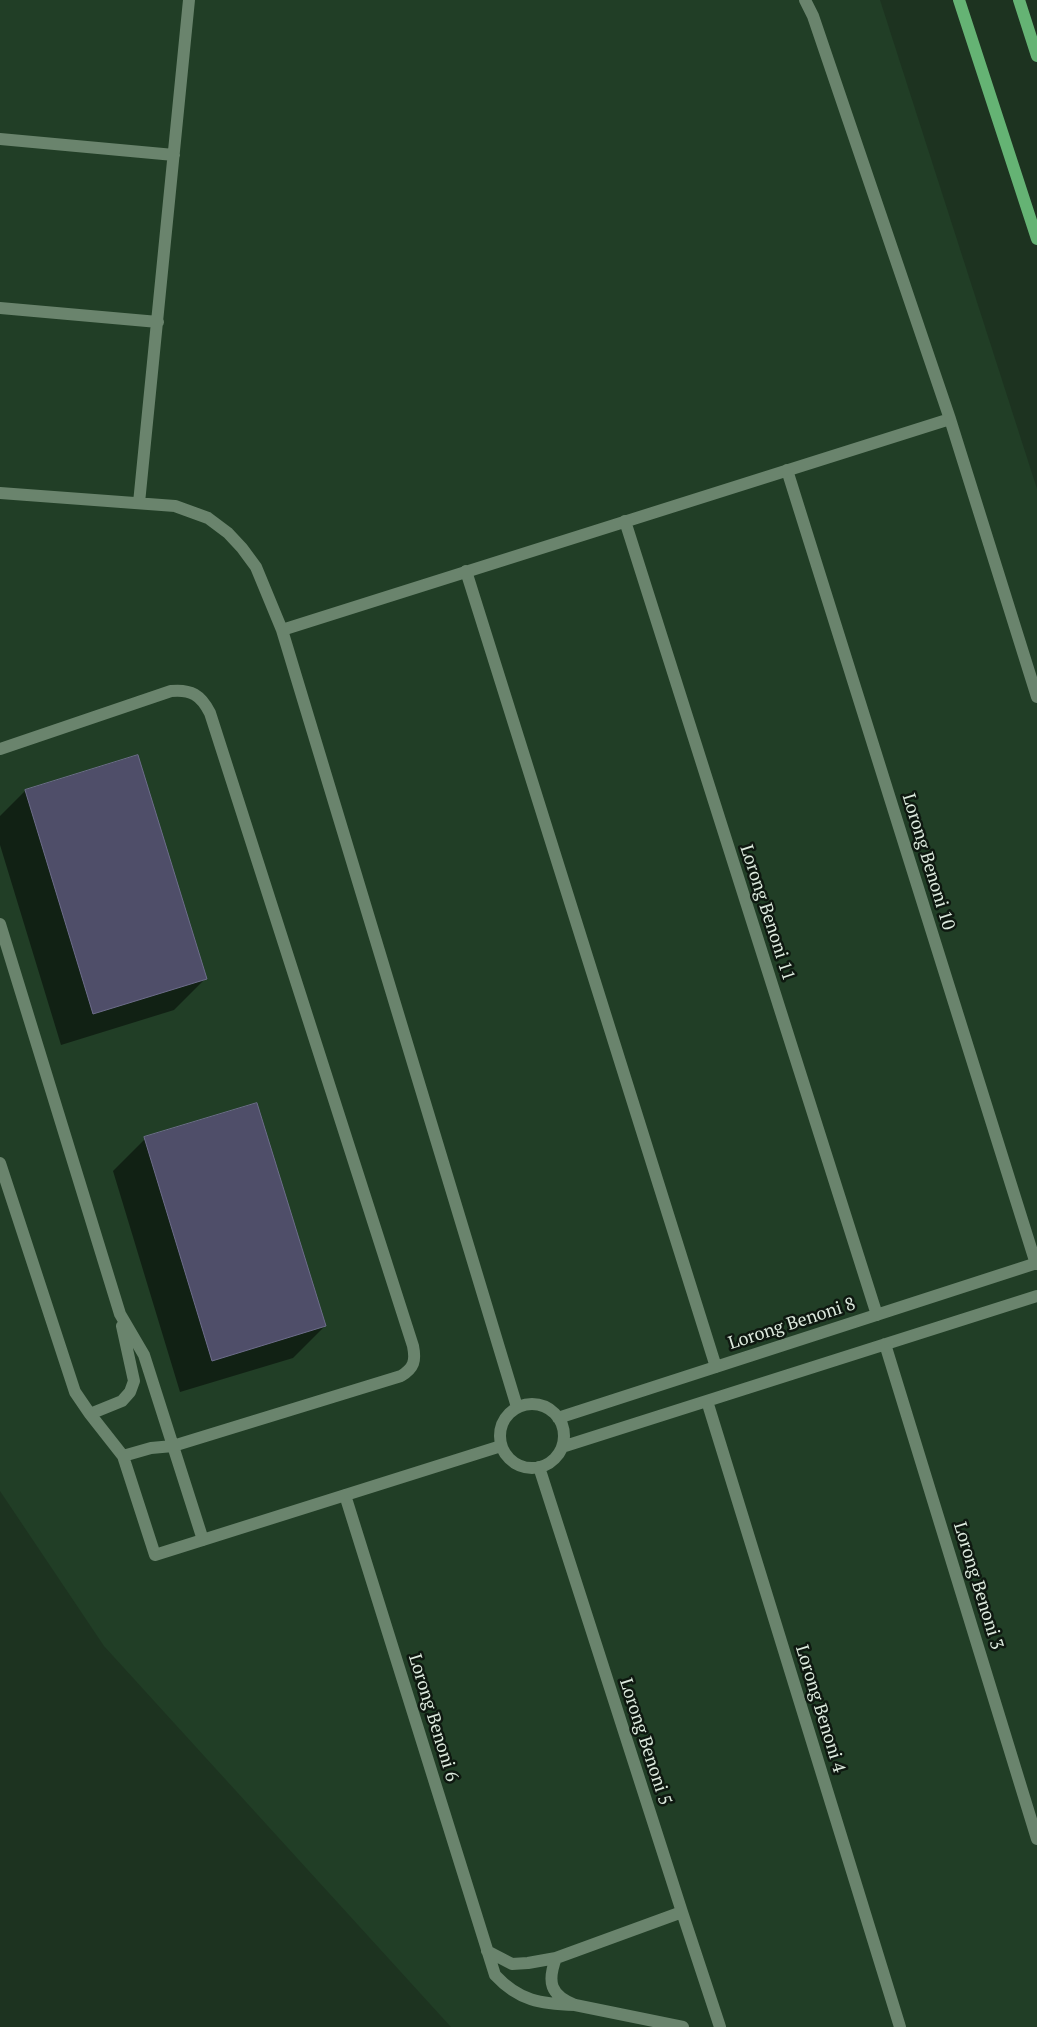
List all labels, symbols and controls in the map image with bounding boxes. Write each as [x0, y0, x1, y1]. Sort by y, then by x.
street label: Lorong Benoni 10 [897, 791, 959, 933]
street label: Lorong Benoni 11 [735, 842, 799, 984]
street label: Lorong Benoni 8 [726, 1293, 858, 1355]
street label: Lorong Benoni 3 [948, 1520, 1008, 1652]
street label: Lorong Benoni 4 [790, 1643, 850, 1775]
street label: Lorong Benoni 6 [403, 1652, 463, 1784]
street label: Lorong Benoni 5 [614, 1676, 676, 1808]

